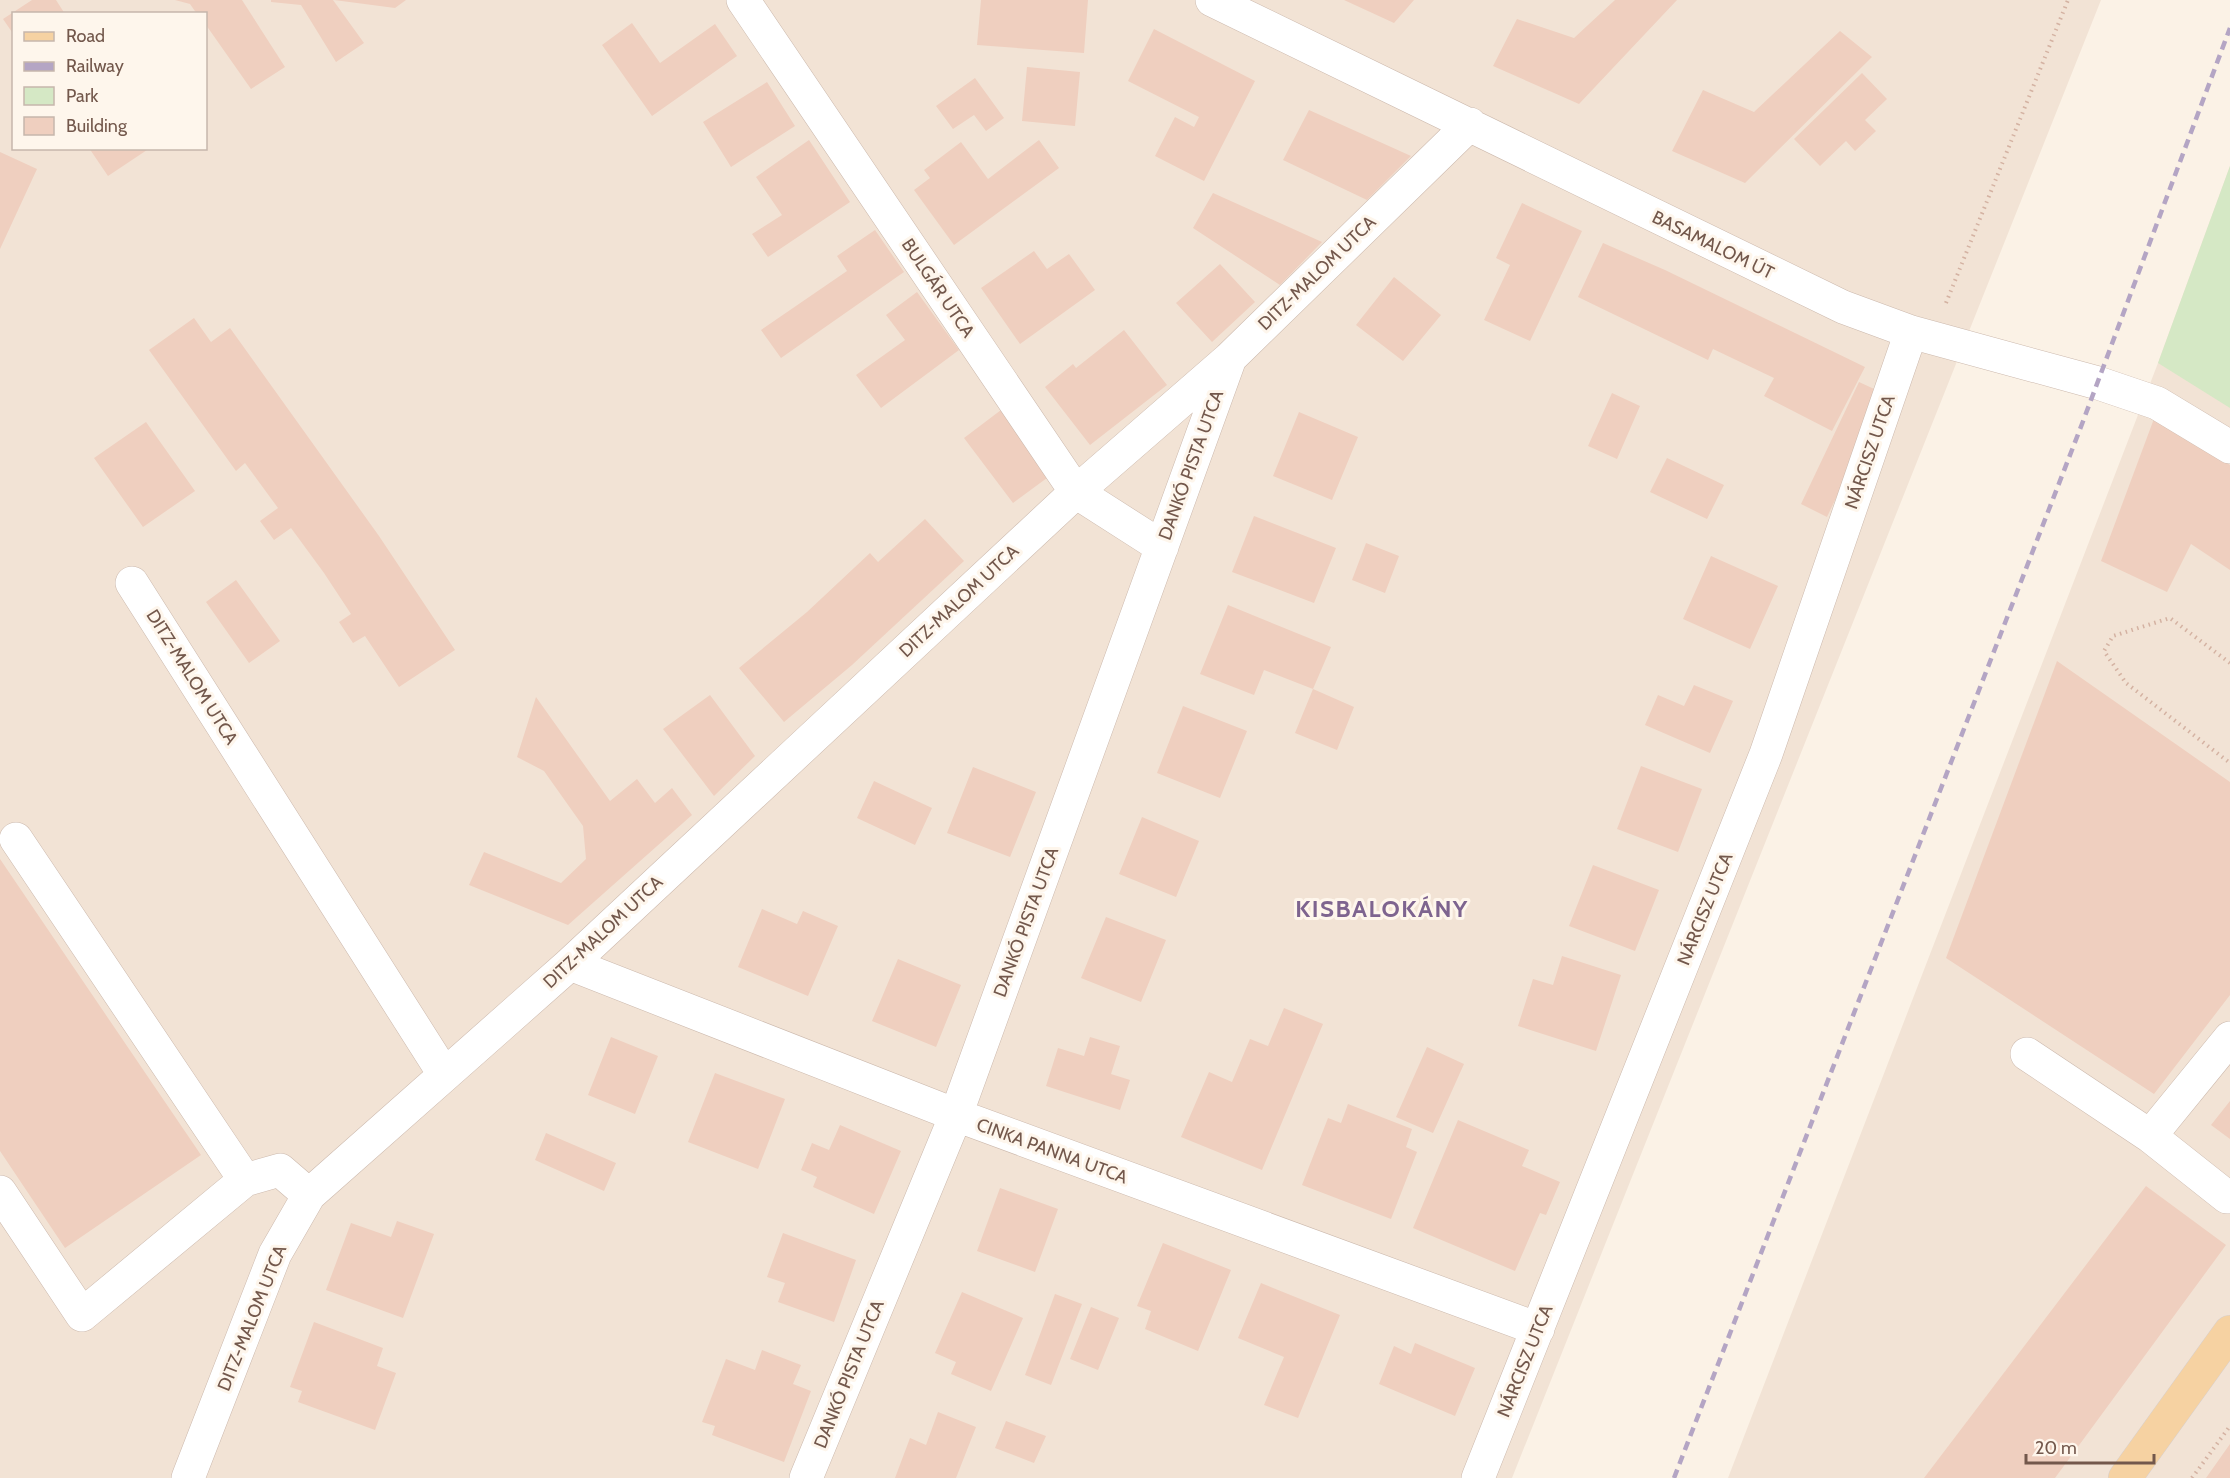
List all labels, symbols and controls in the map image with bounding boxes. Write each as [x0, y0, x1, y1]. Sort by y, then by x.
legend [12, 12, 207, 150]
text: Road [66, 25, 105, 47]
text: Railway [66, 55, 124, 77]
text: Park [66, 85, 99, 107]
text: Building [66, 115, 128, 137]
street label: BASAMALOM ÚT [1648, 206, 1778, 284]
street label: DITZ-MALOM UTCA [1254, 211, 1380, 335]
street label: BULGÁR UTCA [897, 234, 979, 342]
street label: DANKÓ PISTA UTCA [1154, 387, 1228, 543]
street label: NÁRCISZ UTCA [1840, 392, 1900, 512]
street label: DITZ-MALOM UTCA [895, 540, 1023, 662]
street label: DITZ-MALOM UTCA [142, 605, 242, 749]
street label: DANKÓ PISTA UTCA [989, 844, 1063, 1000]
street label: NÁRCISZ UTCA [1672, 850, 1738, 968]
street label: DITZ-MALOM UTCA [539, 871, 667, 993]
district label: KISBALOKÁNY [1295, 894, 1469, 923]
street label: CINKA PANNA UTCA [973, 1113, 1131, 1189]
street label: DITZ-MALOM UTCA [213, 1242, 291, 1394]
street label: DANKÓ PISTA UTCA [809, 1297, 889, 1451]
street label: NÁRCISZ UTCA [1492, 1302, 1558, 1420]
scale bar [2026, 1427, 2154, 1465]
text: 20 m [2035, 1437, 2077, 1459]

